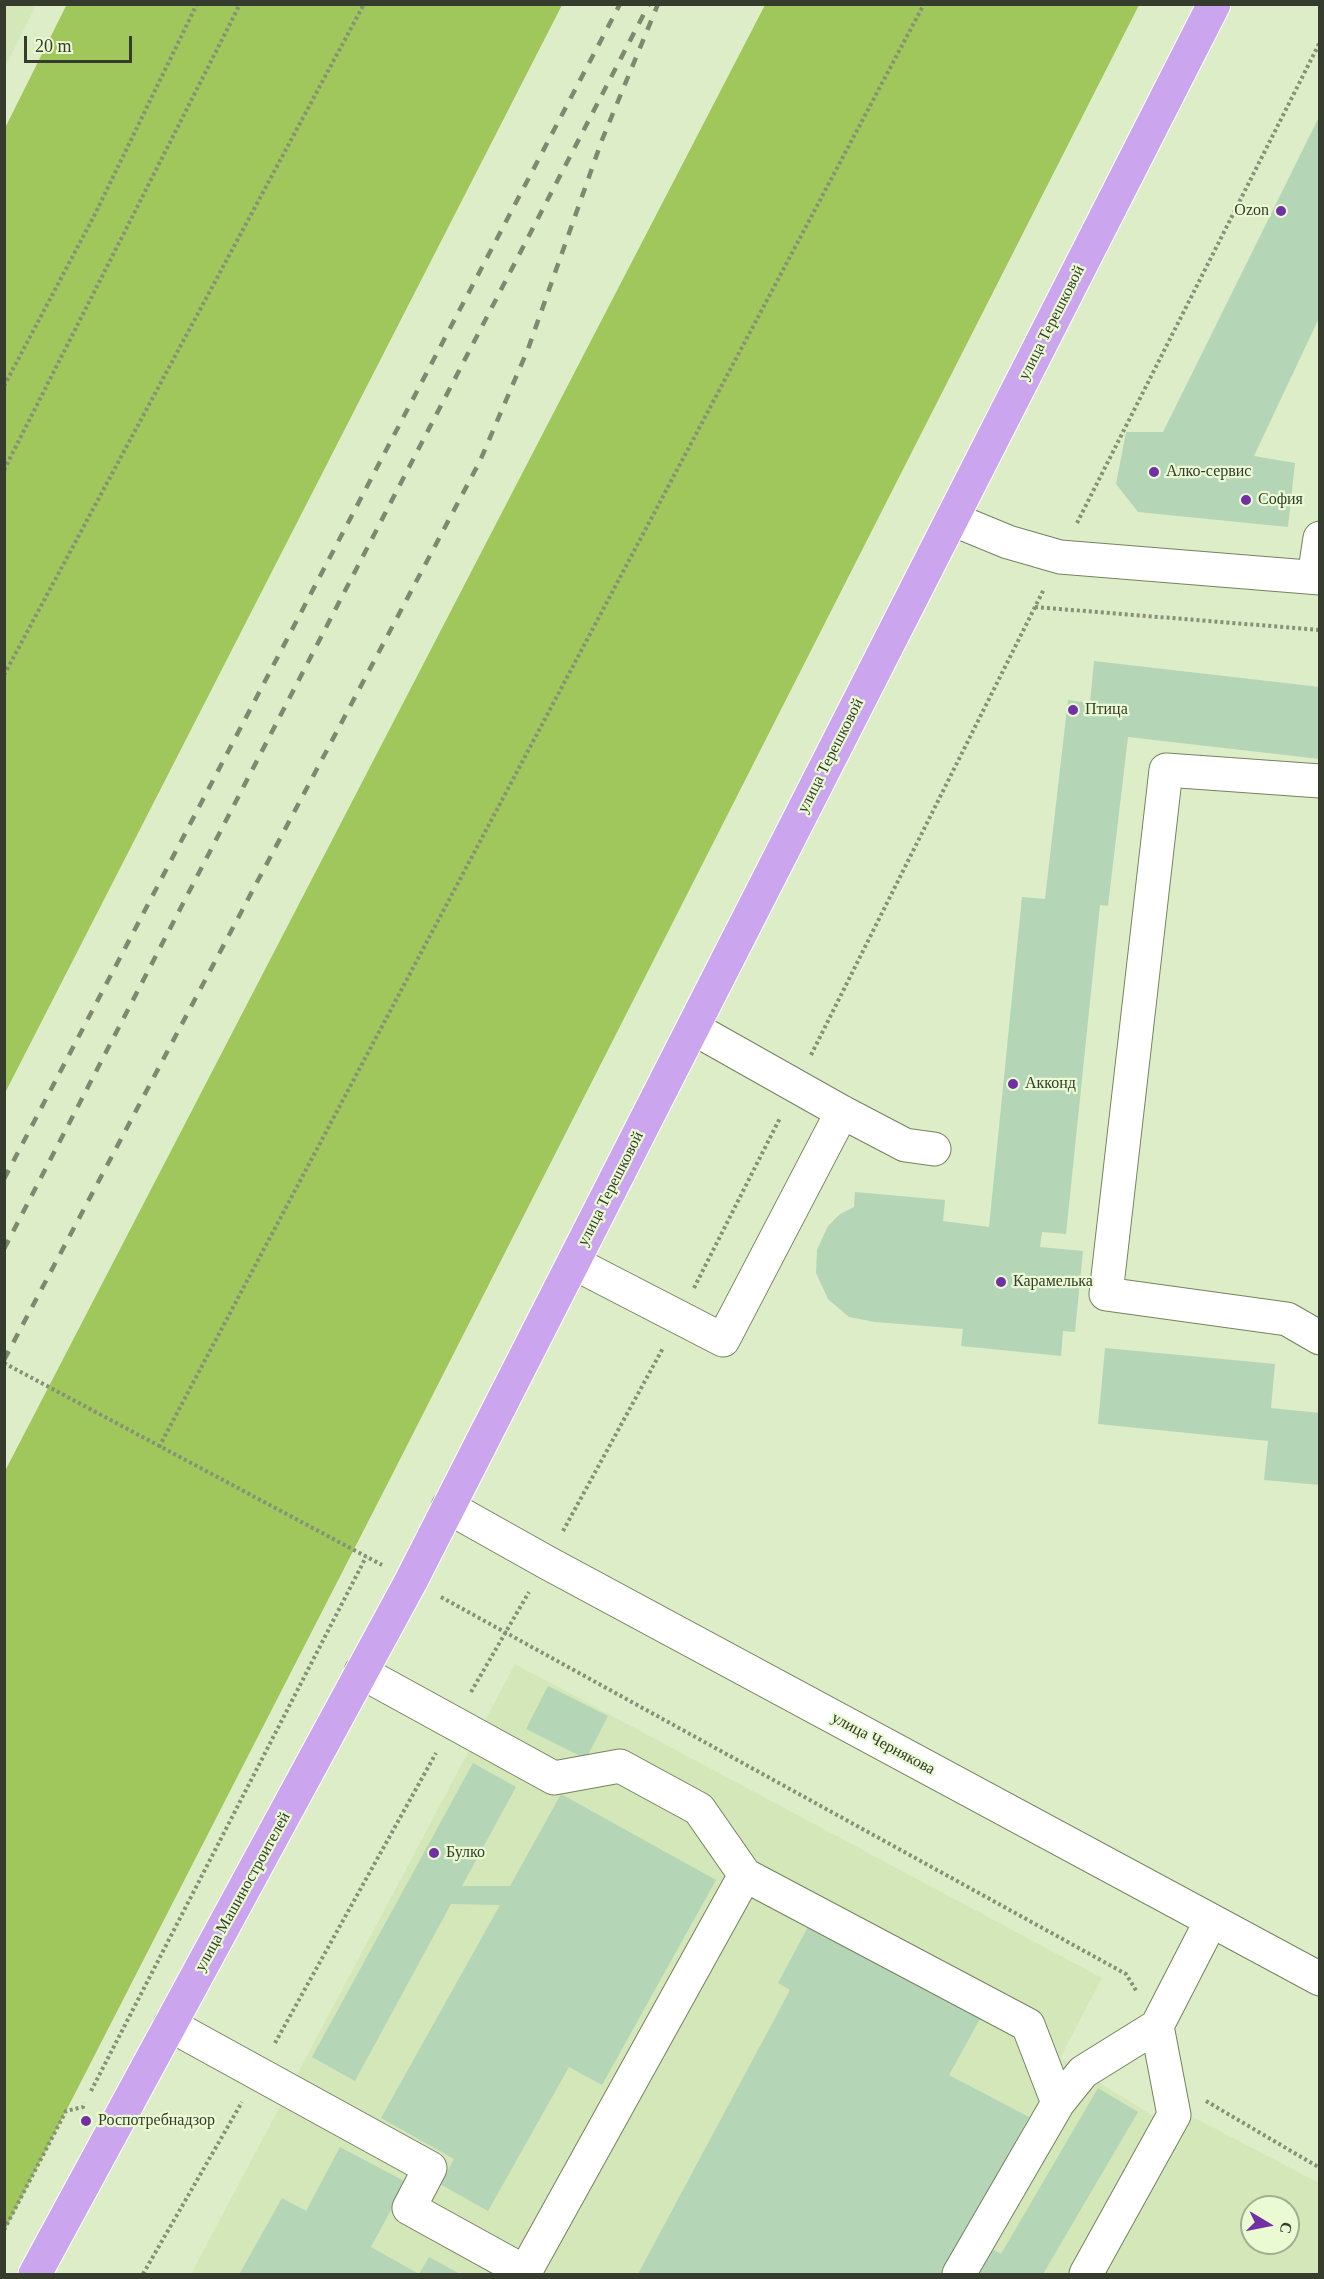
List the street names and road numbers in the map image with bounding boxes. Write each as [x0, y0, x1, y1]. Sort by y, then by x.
street label: улица Терешковой [1015, 262, 1089, 384]
street label: улица Терешковой [794, 695, 868, 817]
street label: улица Терешковой [574, 1128, 648, 1250]
street label: улица Чернякова [828, 1709, 938, 1779]
street label: улица Машиностроителей [191, 1809, 295, 1975]

